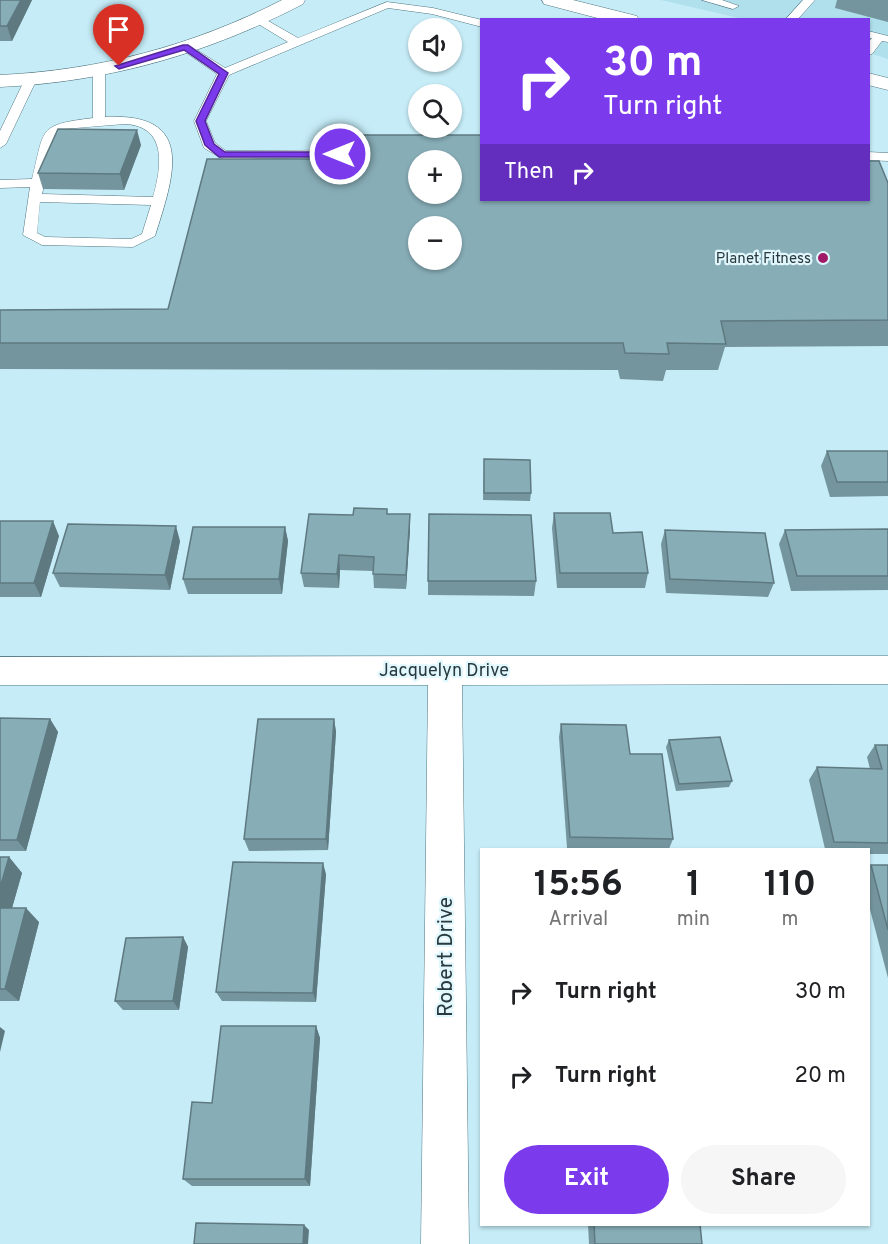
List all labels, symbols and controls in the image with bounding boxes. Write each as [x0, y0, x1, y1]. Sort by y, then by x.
pin [93, 4, 144, 66]
icon: arrive [102, 13, 135, 46]
map controls [408, 18, 462, 270]
button: sound [408, 18, 462, 72]
text: 30 m [603, 38, 702, 91]
icon: right [504, 42, 582, 120]
button: search [408, 84, 462, 138]
text: Turn right [603, 90, 722, 124]
position arrow [308, 122, 372, 186]
button: + [408, 150, 462, 204]
icon: right [566, 156, 599, 189]
text: Then [504, 159, 554, 186]
button: − [408, 216, 462, 270]
place label: Planet Fitness [716, 250, 811, 269]
marker: Planet Fitness [816, 251, 830, 265]
street label: Jacquelyn Drive [379, 660, 509, 683]
text: 15:56 [534, 863, 623, 909]
text: 1 [686, 863, 701, 909]
text: 110 [764, 863, 816, 909]
street label: Robert Drive [433, 897, 460, 1017]
text: Arrival [549, 907, 608, 933]
text: min [677, 907, 710, 933]
text: m [782, 907, 798, 933]
icon: right [504, 976, 537, 1009]
text: Turn right [555, 979, 657, 1006]
text: 30 m [795, 979, 846, 1006]
icon: right [504, 1060, 537, 1093]
text: Turn right [555, 1063, 657, 1090]
text: 20 m [795, 1063, 846, 1090]
button: Exit [504, 1145, 669, 1214]
button: Share [681, 1145, 846, 1214]

